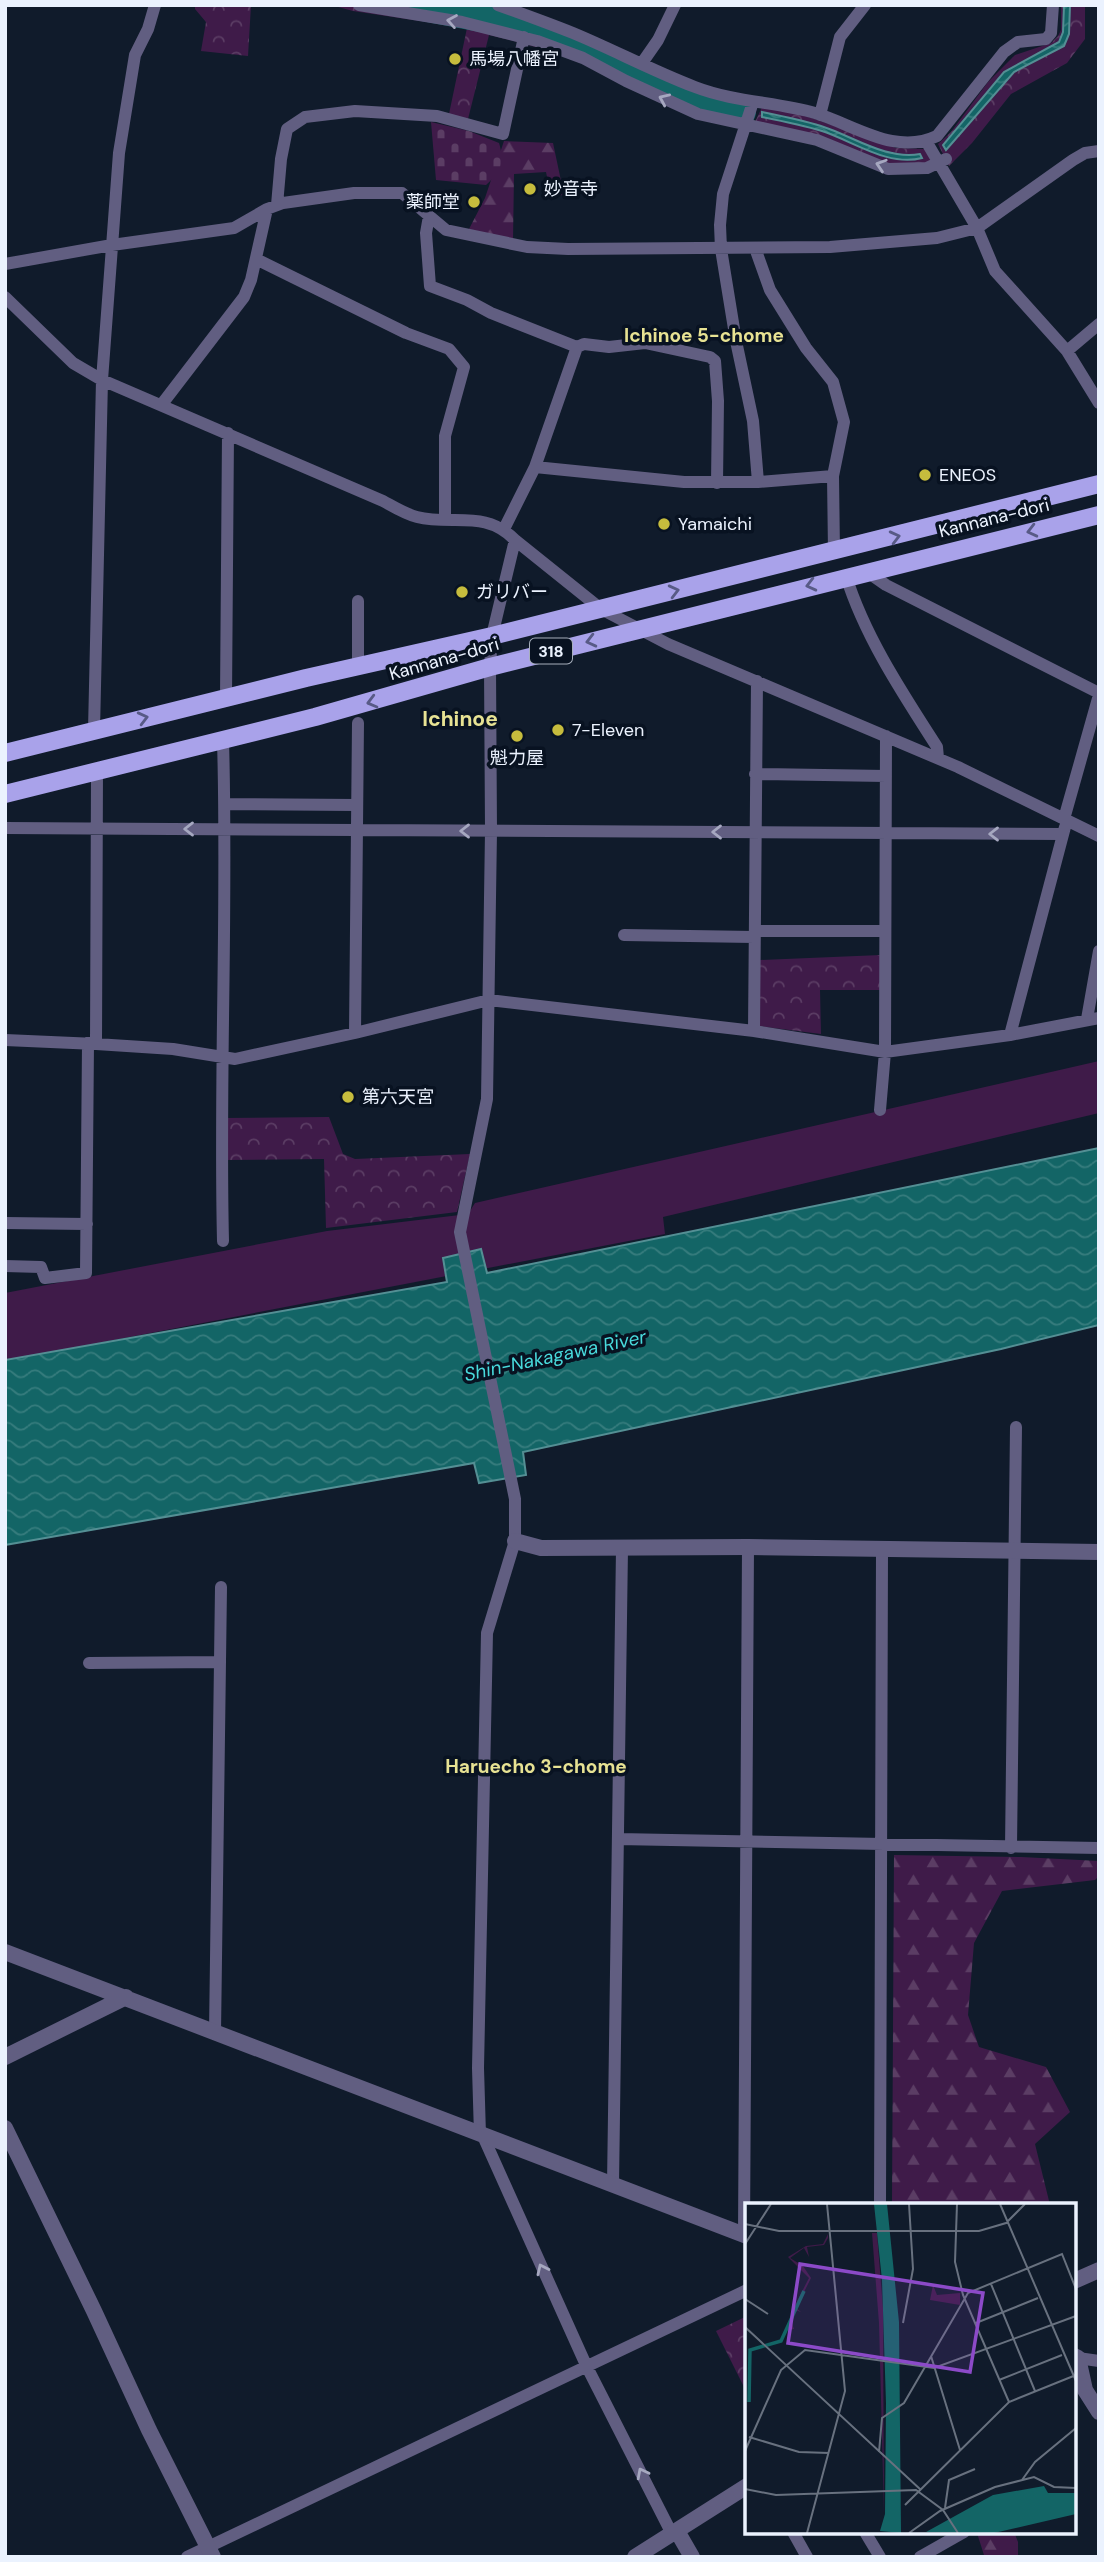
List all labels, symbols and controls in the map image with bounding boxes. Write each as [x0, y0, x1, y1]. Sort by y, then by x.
one-way arrow [446, 14, 458, 29]
place label: 馬場八幡宮 [469, 47, 559, 71]
marker: 馬場八幡宮 [447, 51, 463, 67]
one-way arrow [659, 93, 672, 107]
one-way arrow [875, 159, 887, 173]
place label: 妙音寺 [544, 177, 598, 201]
marker: 妙音寺 [522, 181, 538, 197]
place label: 薬師堂 [406, 190, 460, 214]
marker: 薬師堂 [466, 194, 482, 210]
district label: Ichinoe 5-chome [624, 323, 784, 348]
place label: ENEOS [939, 463, 996, 487]
marker: ENEOS [917, 467, 933, 483]
street label: Kannana-dori [936, 493, 1052, 543]
place label: Yamaichi [678, 512, 752, 536]
marker: Yamaichi [656, 516, 672, 532]
one-way arrow [1027, 523, 1039, 537]
one-way arrow [888, 531, 900, 545]
one-way arrow [806, 577, 818, 591]
place label: ガリバー [476, 580, 548, 604]
marker: ガリバー [454, 584, 470, 600]
one-way arrow [668, 585, 680, 599]
street label: Kannana-dori [386, 632, 502, 686]
one-way arrow [585, 633, 597, 647]
road number: 318 [530, 638, 572, 664]
one-way arrow [366, 694, 378, 708]
district label: Ichinoe [422, 705, 498, 733]
one-way arrow [137, 712, 149, 726]
place label: 7-Eleven [572, 718, 644, 742]
marker: 7-Eleven [550, 722, 566, 738]
marker: 魁力屋 [509, 728, 525, 744]
place label: 魁力屋 [490, 746, 544, 770]
one-way arrow [183, 821, 194, 837]
one-way arrow [460, 823, 471, 838]
one-way arrow [712, 824, 722, 840]
one-way arrow [988, 826, 999, 842]
place label: 第六天宮 [362, 1085, 434, 1109]
marker: 第六天宮 [340, 1089, 356, 1105]
water label: Shin-Nakagawa River [462, 1324, 649, 1387]
district label: Haruecho 3-chome [445, 1754, 627, 1779]
inset map [745, 2203, 1076, 2534]
one-way arrow [536, 2264, 550, 2276]
one-way arrow [636, 2468, 650, 2480]

